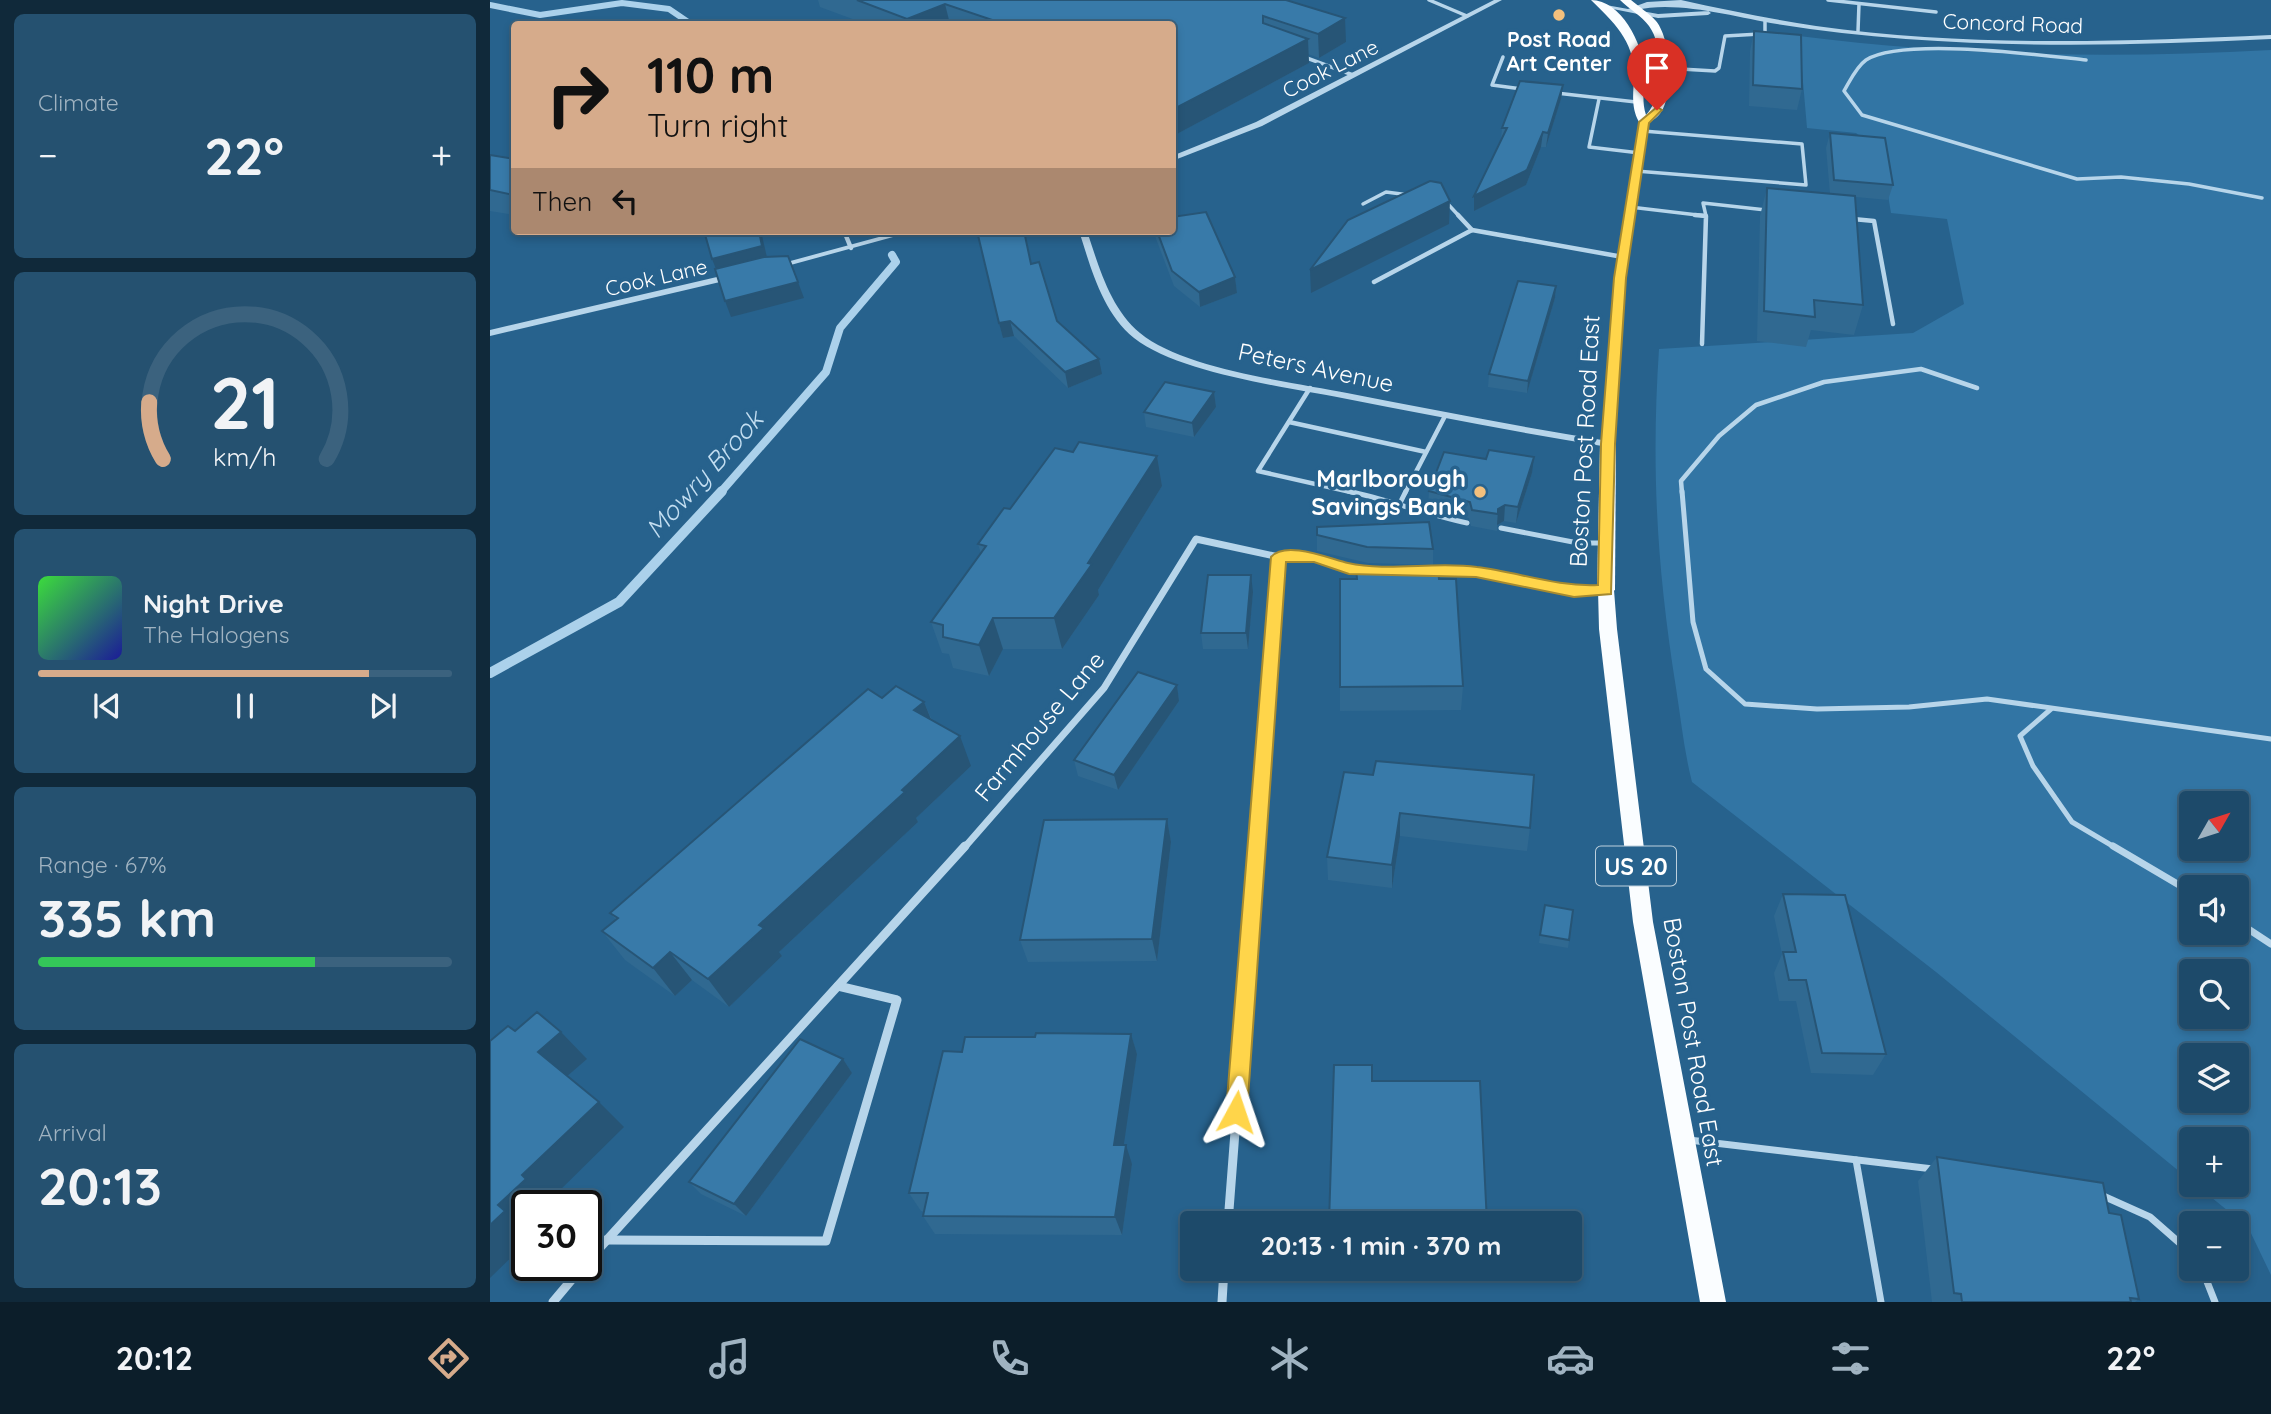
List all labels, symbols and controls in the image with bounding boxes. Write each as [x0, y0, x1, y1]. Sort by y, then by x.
marker: Post Road Art Center [1551, 7, 1567, 23]
street label: Concord Road [1942, 8, 2084, 38]
place label: Post Road Art Center [1506, 26, 1612, 76]
street label: Cook Lane [1278, 33, 1382, 103]
pin [1627, 38, 1687, 110]
text: 110 m [647, 44, 774, 105]
icon: right [532, 49, 623, 140]
icon: arrive [1638, 49, 1676, 87]
text: Climate [38, 88, 119, 117]
text: Turn right [647, 105, 788, 145]
text: 22° [204, 123, 284, 188]
text: − [38, 131, 58, 179]
text: + [431, 131, 452, 179]
icon: left [606, 182, 644, 220]
text: Then [532, 185, 592, 218]
street label: Cook Lane [602, 253, 710, 301]
street label: Boston Post Road East [1562, 314, 1606, 568]
street label: Peters Avenue [1235, 336, 1397, 398]
text: 21 [210, 357, 280, 448]
water label: Mowry Brook [638, 402, 771, 545]
text: km/h [213, 441, 277, 472]
place label: Marlborough Savings Bank [1311, 463, 1466, 521]
marker: Marlborough Savings Bank [1472, 484, 1488, 500]
text: Night Drive [143, 587, 284, 620]
text: The Halogens [143, 620, 290, 649]
street label: Farmhouse Lane [968, 645, 1110, 807]
icon: previous [88, 687, 126, 725]
icon: pause [226, 687, 264, 725]
icon: next [364, 687, 402, 725]
north arrow [2179, 791, 2249, 861]
map controls [2179, 791, 2249, 1281]
road number: US 20 [1596, 846, 1676, 886]
text: Range · 67% [38, 850, 167, 879]
button: sound [2179, 875, 2249, 945]
text: 335 km [38, 885, 216, 950]
street label: Boston Post Road East [1657, 915, 1731, 1169]
button: search [2179, 959, 2249, 1029]
button: layers [2179, 1043, 2249, 1113]
position arrow [1199, 1075, 1273, 1149]
text: Arrival [38, 1118, 107, 1147]
button: + [2179, 1127, 2249, 1197]
text: 20:13 [38, 1153, 162, 1218]
speed limit sign: 30 [511, 1190, 602, 1281]
button: − [2179, 1211, 2249, 1281]
text: 20:13 · 1 min · 370 m [1260, 1229, 1502, 1262]
icon: directions [424, 1334, 473, 1383]
icon: music [705, 1334, 754, 1383]
icon: phone [985, 1334, 1034, 1383]
icon: climate [1265, 1334, 1314, 1383]
icon: car [1546, 1334, 1595, 1383]
icon: filters [1826, 1334, 1875, 1383]
text: 20:12 [116, 1338, 193, 1378]
text: 22° [2106, 1338, 2155, 1378]

